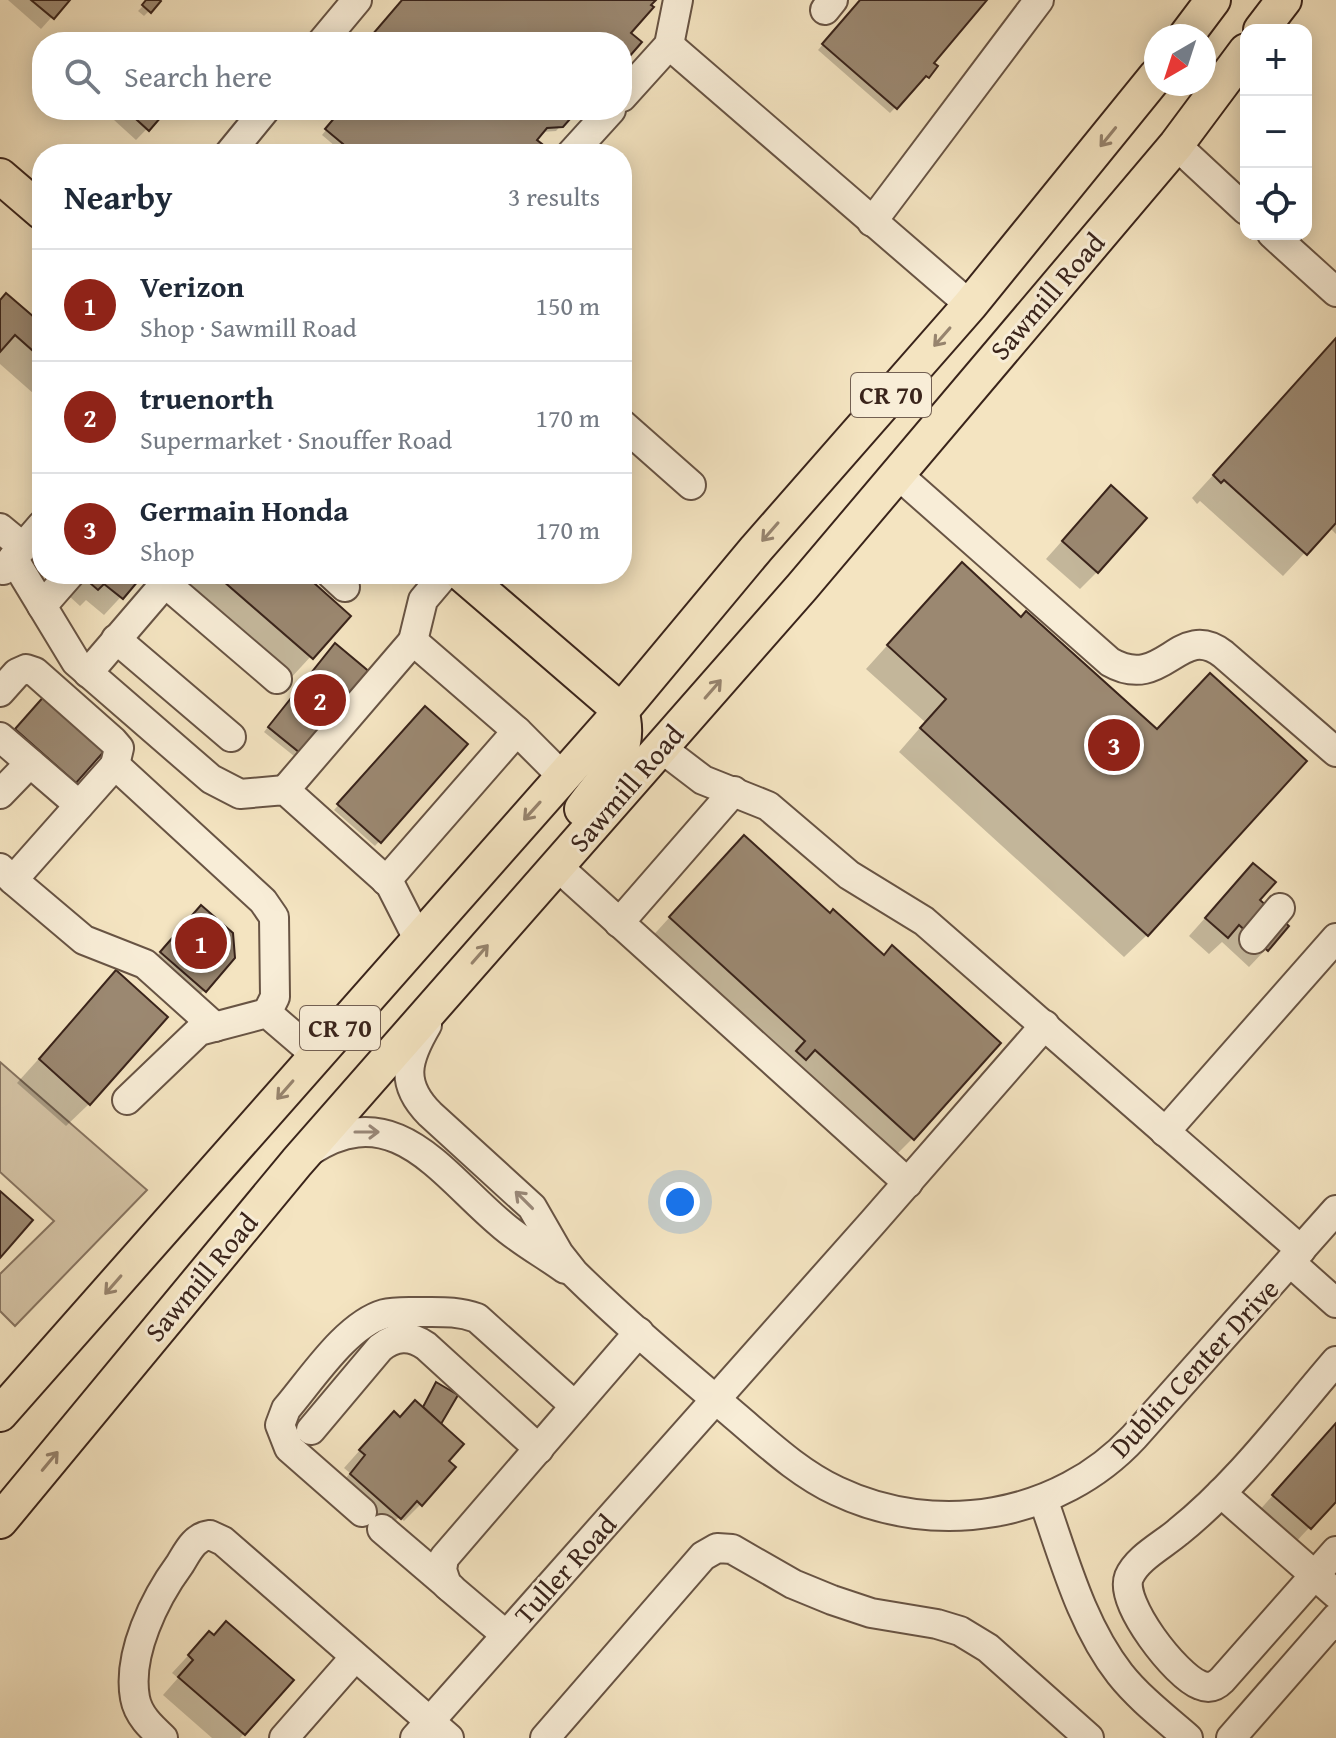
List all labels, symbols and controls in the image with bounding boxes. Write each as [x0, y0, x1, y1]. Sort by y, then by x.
north arrow [1144, 24, 1216, 96]
map controls [1240, 24, 1312, 240]
button: + [1240, 24, 1312, 96]
search box [32, 32, 632, 120]
icon: search [60, 54, 104, 98]
text: Search here [124, 54, 272, 98]
button: − [1240, 96, 1312, 168]
one-way arrow [1099, 126, 1117, 147]
button: locate [1240, 168, 1312, 240]
text: Nearby [64, 172, 173, 221]
text: 3 results [508, 177, 600, 216]
street label: Sawmill Road [979, 223, 1114, 369]
text: Verizon [140, 264, 244, 308]
text: 1 [83, 286, 97, 325]
text: 150 m [535, 286, 600, 325]
text: Shop · Sawmill Road [140, 308, 357, 347]
one-way arrow [933, 327, 951, 347]
road number: CR 70 [851, 373, 931, 417]
text: truenorth [140, 376, 274, 420]
text: 2 [83, 398, 97, 437]
text: 170 m [535, 398, 600, 437]
text: Supermarket · Snouffer Road [140, 420, 452, 459]
text: Germain Honda [140, 488, 349, 532]
text: 3 [83, 510, 97, 549]
text: 170 m [535, 510, 600, 549]
one-way arrow [761, 522, 779, 542]
text: Shop [140, 532, 195, 571]
pin: 2 [294, 670, 346, 730]
one-way arrow [703, 680, 721, 700]
street label: Sawmill Road [558, 715, 693, 861]
pin: 3 [1088, 715, 1140, 775]
one-way arrow [523, 801, 541, 821]
pin: 1 [175, 913, 227, 973]
one-way arrow [471, 945, 489, 965]
road number: CR 70 [300, 1006, 380, 1050]
one-way arrow [276, 1079, 294, 1099]
one-way arrow [353, 1124, 380, 1140]
your location [660, 1182, 700, 1222]
one-way arrow [515, 1191, 534, 1210]
street label: Sawmill Road [134, 1203, 267, 1350]
street label: Dublin Center Drive [1100, 1269, 1288, 1466]
one-way arrow [105, 1275, 123, 1295]
one-way arrow [41, 1451, 59, 1472]
street label: Tuller Road [504, 1504, 625, 1633]

